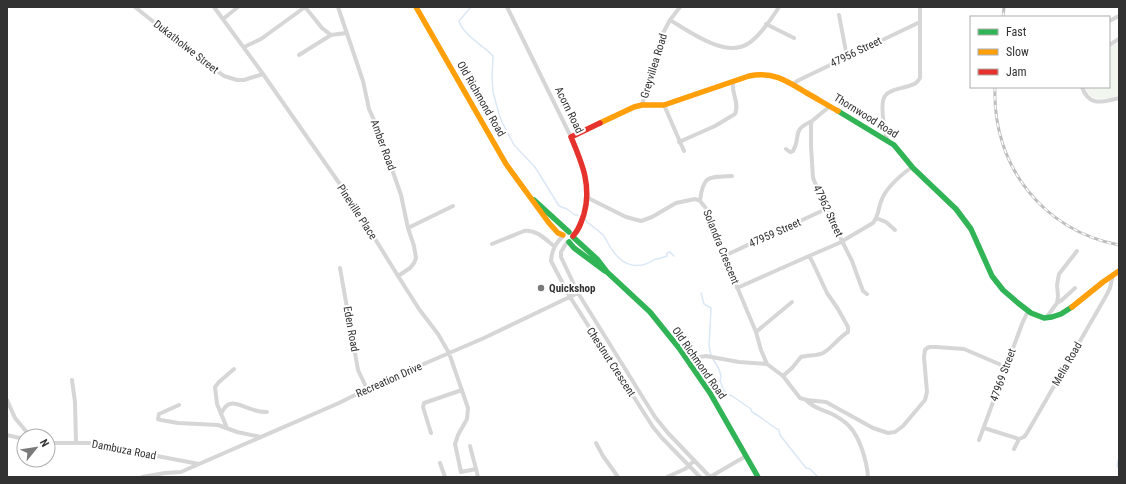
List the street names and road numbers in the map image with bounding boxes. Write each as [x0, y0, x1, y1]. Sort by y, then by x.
street label: Dukatholwe Street [151, 18, 221, 76]
street label: Greyvillea Road [638, 32, 670, 100]
street label: 47956 Street [828, 34, 884, 70]
street label: Old Richmond Road [454, 59, 508, 139]
street label: Acorn Road [552, 85, 586, 135]
street label: Thornwood Road [831, 91, 901, 141]
street label: Amber Road [368, 118, 398, 172]
street label: Pineville Place [334, 182, 380, 242]
street label: 47962 Street [810, 183, 846, 239]
street label: Solandra Crescent [700, 208, 742, 286]
street label: 47959 Street [747, 216, 803, 250]
street label: Eden Road [341, 305, 361, 353]
street label: Old Richmond Road [669, 324, 729, 402]
street label: Chestnut Crescent [584, 325, 638, 399]
street label: Melia Road [1049, 340, 1085, 388]
street label: 47969 Street [987, 347, 1019, 403]
street label: Recreation Drive [354, 360, 424, 400]
street label: Dambuza Road [91, 437, 157, 463]

